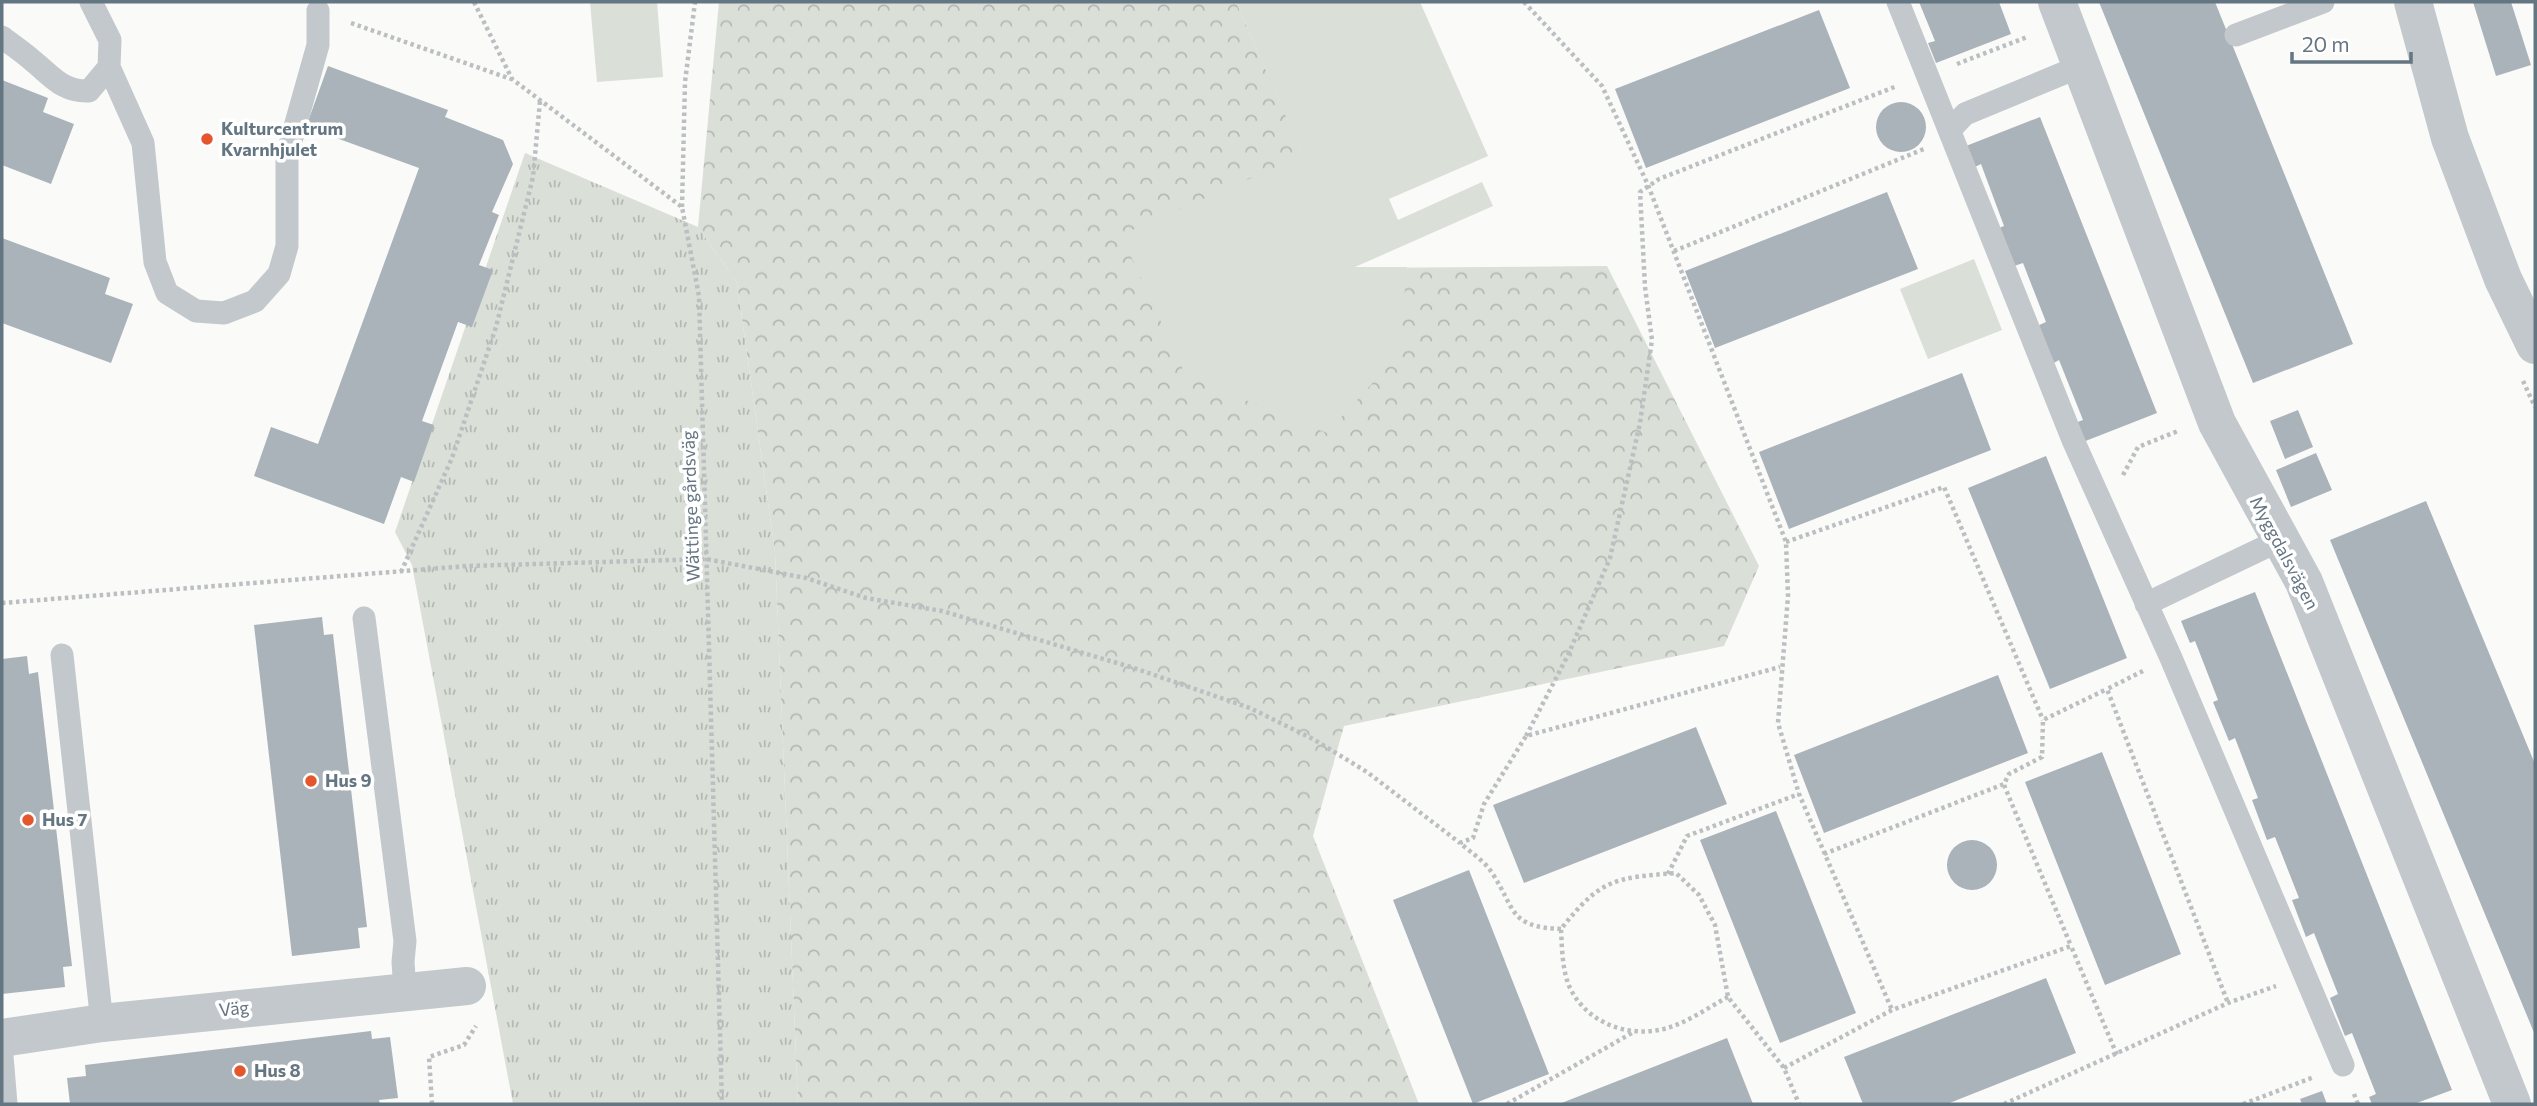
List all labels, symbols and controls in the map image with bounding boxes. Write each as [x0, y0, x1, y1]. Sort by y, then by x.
scale bar [2292, 21, 2411, 65]
text: 20 m [2302, 31, 2350, 56]
place label: Kulturcentrum Kvarnhjulet [221, 117, 343, 160]
marker: Kulturcentrum Kvarnhjulet [199, 131, 215, 147]
street label: Wättinge gårdsväg [676, 430, 704, 582]
street label: Myggdalsvägen [2246, 492, 2324, 613]
place label: Hus 9 [325, 769, 372, 791]
marker: Hus 9 [303, 773, 319, 789]
place label: Hus 7 [42, 808, 88, 830]
marker: Hus 7 [20, 812, 36, 828]
street label: Väg [218, 995, 250, 1021]
place label: Hus 8 [254, 1059, 301, 1081]
marker: Hus 8 [232, 1063, 248, 1079]

